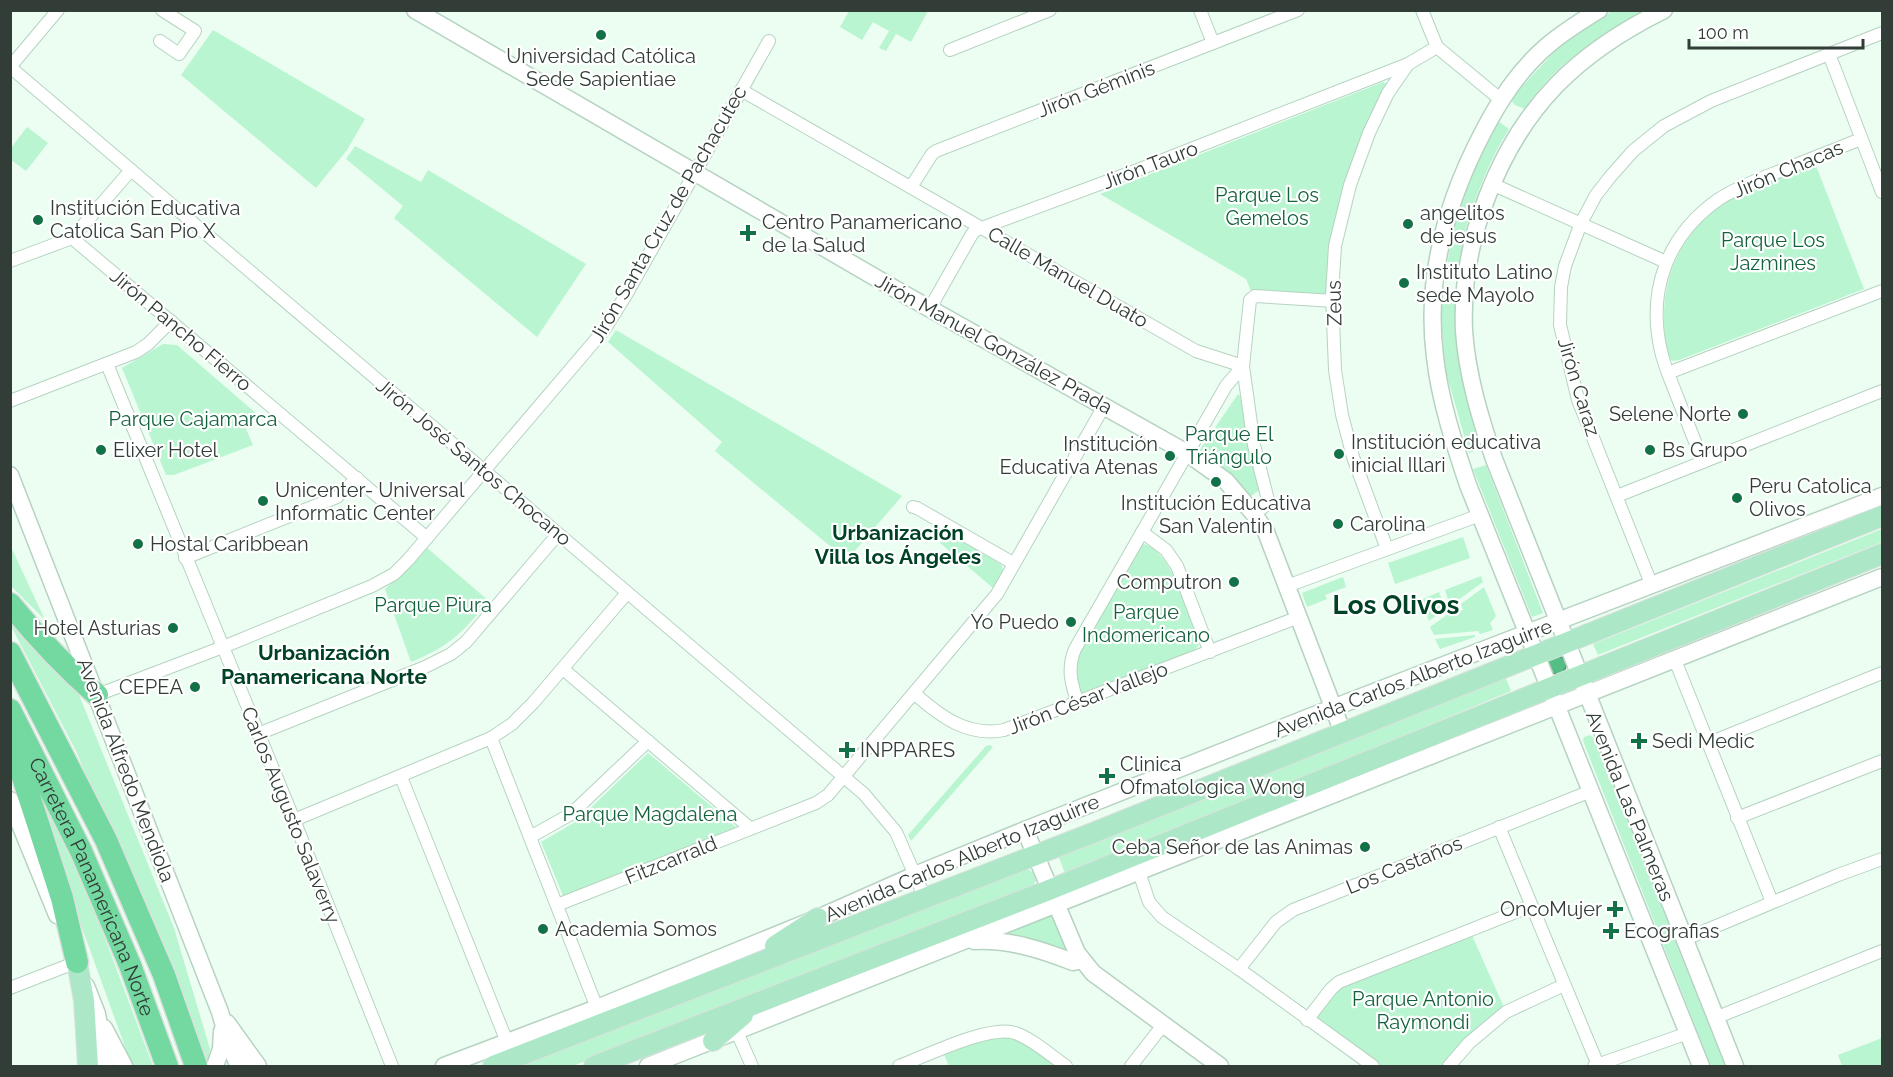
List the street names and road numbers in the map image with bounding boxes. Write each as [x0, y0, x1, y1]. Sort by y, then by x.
street label: Jirón Géminis [1034, 56, 1158, 122]
street label: Jirón Santa Cruz de Pachacutec [585, 81, 751, 347]
street label: Jirón Chacas [1729, 135, 1847, 203]
street label: Jirón Tauro [1099, 136, 1201, 194]
street label: Calle Manuel Duato [983, 221, 1153, 333]
street label: Jirón Pancho Fierro [105, 264, 257, 396]
street label: Jirón Manuel González Prada [871, 269, 1117, 419]
street label: Zeus [1322, 280, 1346, 326]
street label: Jirón Caraz [1553, 335, 1605, 439]
street label: Jirón José Santos Chocano [372, 373, 576, 551]
street label: Avenida Carlos Alberto Izaguirre [1271, 614, 1556, 742]
street label: Avenida Alfredo Mendiola [72, 655, 180, 885]
street label: Jirón César Vallejo [1005, 657, 1171, 739]
street label: Carlos Augusto Salaverry [236, 703, 346, 927]
street label: Avenida Las Palmeras [1581, 707, 1679, 905]
street label: Carretera Panamericana Norte [24, 753, 160, 1020]
street label: Avenida Carlos Alberto Izaguirre [821, 789, 1103, 927]
street label: Fitzcarrald [621, 831, 721, 889]
street label: Los Castaños [1342, 831, 1466, 899]

